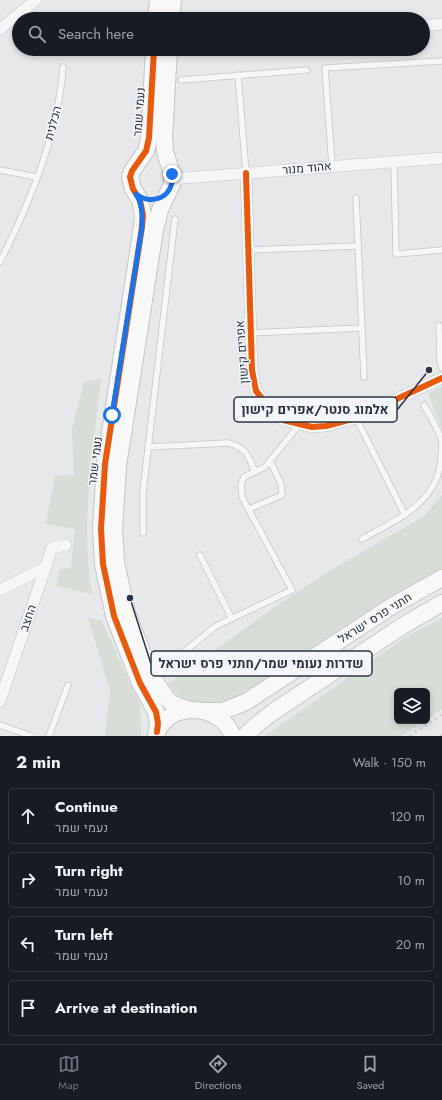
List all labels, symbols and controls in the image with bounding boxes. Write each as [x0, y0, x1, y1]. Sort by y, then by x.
search box [12, 12, 430, 56]
icon: search [26, 23, 48, 45]
text: Search here [58, 23, 134, 45]
street label: נעמי שמר [128, 87, 150, 137]
street label: הכלנית [40, 104, 66, 142]
street label: אהוד מנור [282, 157, 333, 179]
route end [163, 165, 181, 183]
street label: אפרים קישון [231, 319, 253, 384]
callout: אלמוג סנטר/אפרים קישון [234, 397, 397, 422]
text: אלמוג סנטר/אפרים קישון [241, 400, 389, 419]
route start [103, 406, 121, 424]
street label: נעמי שמר [83, 436, 107, 486]
street label: חתני פרס ישראל [335, 588, 415, 648]
street label: החצב [15, 602, 41, 634]
callout: שדרות נעומי שמר/חתני פרס ישראל [151, 651, 372, 676]
text: שדרות נעומי שמר/חתני פרס ישראל [159, 654, 363, 673]
map controls [394, 688, 430, 724]
button: layers [394, 688, 430, 724]
text: 2 min [16, 750, 61, 774]
text: Walk · 150 m [353, 753, 426, 772]
text: Continue [55, 796, 118, 818]
icon: ahead [17, 805, 39, 827]
text: 120 m [390, 807, 425, 826]
text: נעמי שמר [55, 818, 108, 837]
text: Turn right [55, 860, 123, 882]
icon: right [17, 869, 39, 891]
text: 10 m [397, 871, 425, 890]
text: נעמי שמר [55, 882, 108, 901]
text: Turn left [55, 924, 113, 946]
icon: left [17, 933, 39, 955]
text: 20 m [396, 935, 425, 954]
text: נעמי שמר [55, 946, 108, 965]
icon: arrive [17, 997, 39, 1019]
text: Arrive at destination [55, 997, 197, 1019]
tab: Map [58, 1053, 80, 1093]
tab: Directions [195, 1053, 241, 1093]
tab: Saved [357, 1053, 384, 1093]

